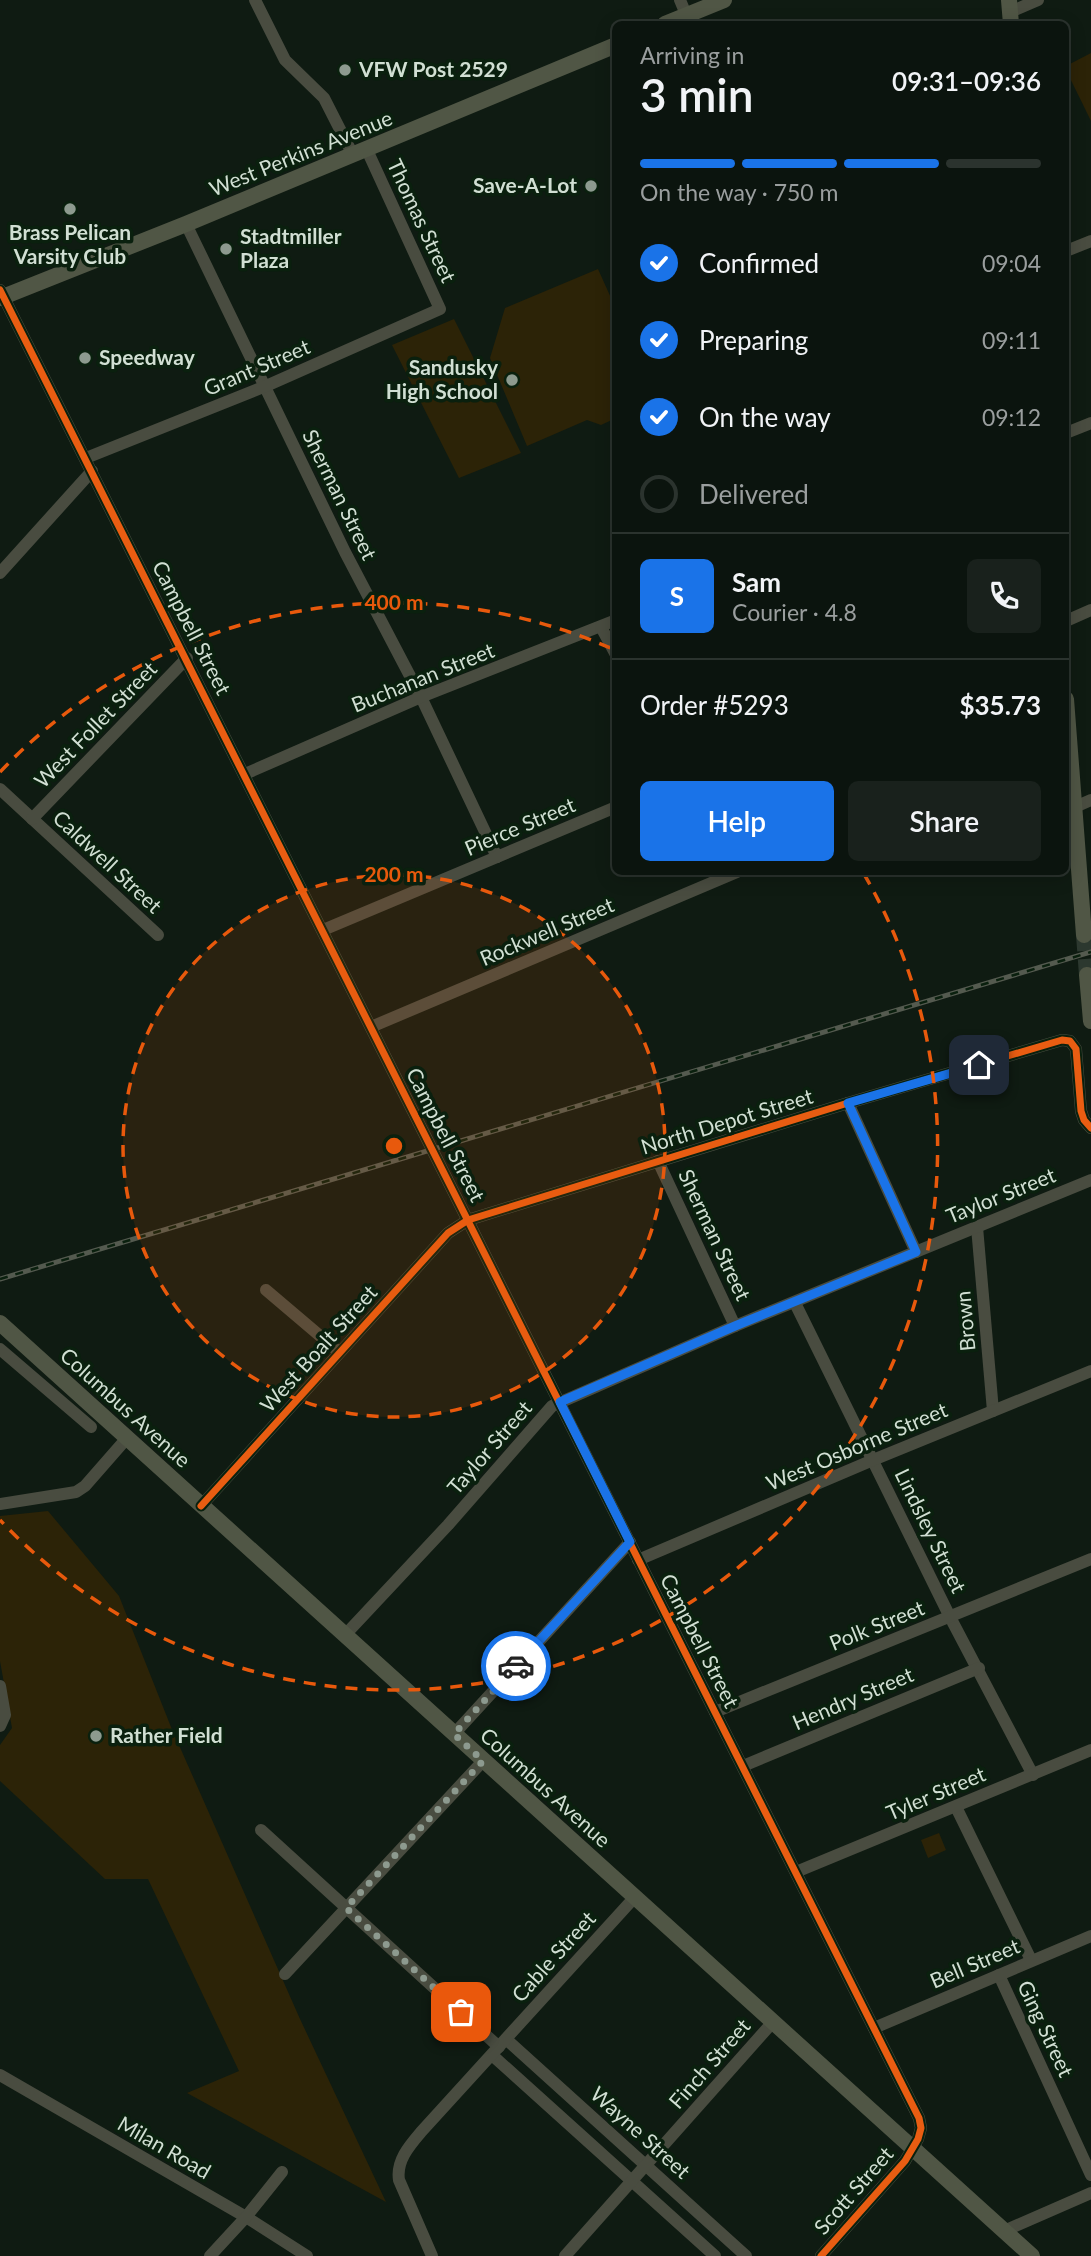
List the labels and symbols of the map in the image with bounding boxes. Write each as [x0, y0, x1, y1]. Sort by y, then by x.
place label: VFW Post 2529 [358, 56, 508, 81]
marker: VFW Post 2529 [337, 62, 353, 78]
street label: West Perkins Avenue [205, 104, 396, 201]
street label: Thomas Street [383, 155, 462, 286]
place label: Save-A-Lot [473, 172, 577, 197]
marker: Save-A-Lot [583, 178, 599, 194]
marker: Brass Pelican Varsity Club [62, 201, 78, 217]
place label: Brass Pelican Varsity Club [9, 219, 131, 268]
place label: Stadtmiller Plaza [240, 223, 342, 272]
marker: Stadtmiller Plaza [218, 241, 234, 257]
street label: Grant Street [200, 333, 314, 400]
place label: Speedway [99, 344, 196, 369]
marker: Speedway [77, 350, 93, 366]
place label: Sandusky High School [386, 354, 499, 403]
marker: Sandusky High School [504, 372, 520, 388]
street label: Sherman Street [298, 425, 383, 564]
street label: Campbell Street [148, 556, 237, 699]
text: 400 m [364, 589, 424, 614]
street label: Buchanan Street [347, 636, 498, 717]
street label: West Follet Street [28, 655, 162, 792]
street label: Pierce Street [460, 791, 579, 860]
street label: Caldwell Street [49, 804, 168, 918]
text: 200 m [364, 861, 424, 886]
street label: Rockwell Street [476, 891, 618, 970]
pin [949, 1035, 1009, 1095]
street label: Campbell Street [402, 1063, 491, 1206]
street label: North Depot Street [638, 1082, 816, 1159]
centre of rings [382, 1134, 406, 1158]
street label: Taylor Street [942, 1161, 1059, 1228]
street label: Sherman Street [674, 1165, 757, 1304]
street label: West Boalt Street [254, 1279, 382, 1417]
street label: Brown [949, 1290, 980, 1352]
street label: Columbus Avenue [56, 1342, 196, 1472]
street label: Taylor Street [441, 1395, 537, 1499]
street label: West Osborne Street [762, 1396, 951, 1495]
street label: Lindsley Street [890, 1464, 972, 1597]
street label: Campbell Street [656, 1569, 745, 1712]
street label: Polk Street [825, 1594, 928, 1655]
courier [481, 1631, 551, 1701]
street label: Hendry Street [788, 1661, 917, 1734]
place label: Rather Field [110, 1722, 223, 1747]
street label: Columbus Avenue [476, 1722, 616, 1852]
marker: Rather Field [88, 1728, 104, 1744]
street label: Tyler Street [882, 1760, 989, 1825]
street label: Cable Street [506, 1905, 600, 2006]
street label: Bell Street [926, 1932, 1023, 1993]
street label: Ging Street [1013, 1976, 1080, 2081]
pin [431, 1982, 491, 2042]
street label: Finch Street [663, 2013, 755, 2113]
street label: Wayne Street [586, 2081, 696, 2183]
street label: Milan Road [114, 2110, 216, 2183]
street label: Scott Street [808, 2141, 898, 2239]

